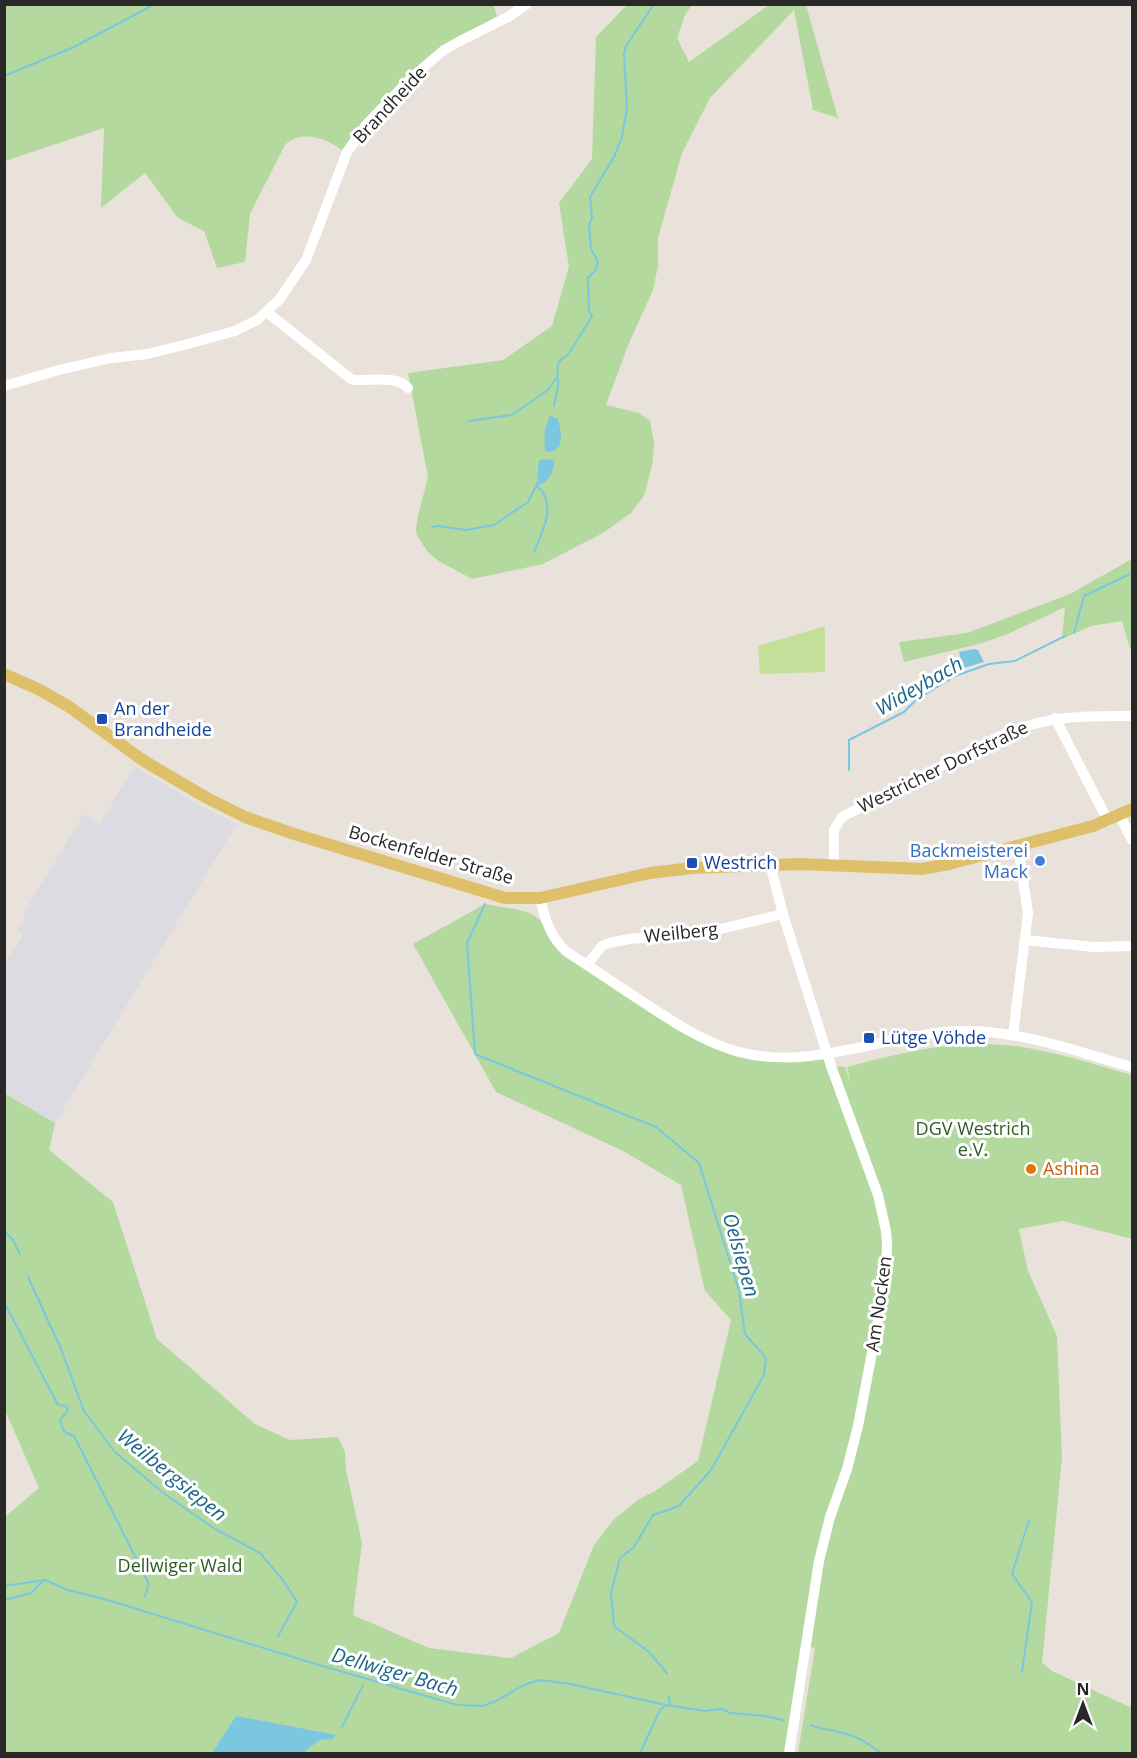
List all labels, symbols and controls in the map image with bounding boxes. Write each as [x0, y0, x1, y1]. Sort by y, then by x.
street label: Brandheide [347, 60, 431, 148]
water label: Wideybach [870, 650, 967, 721]
place label: An der Brandheide [114, 696, 212, 741]
marker: An der Brandheide [95, 712, 109, 726]
street label: Westricher Dorfstraße [854, 714, 1032, 818]
street label: Bockenfelder Straße [346, 819, 517, 889]
place label: Backmeisterei Mack [910, 838, 1029, 883]
place label: Westrich [704, 850, 777, 874]
marker: Backmeisterei Mack [1033, 854, 1047, 868]
marker: Westrich [685, 856, 699, 870]
street label: Weilberg [643, 916, 719, 948]
place label: Lütge Vöhde [881, 1025, 986, 1049]
marker: Lütge Vöhde [862, 1031, 876, 1045]
park label: DGV Westrich e.V. [916, 1116, 1030, 1161]
place label: Ashina [1043, 1156, 1100, 1180]
marker: Ashina [1024, 1162, 1038, 1176]
water label: Oelsiepen [717, 1210, 766, 1300]
street label: Am Nocken [859, 1254, 897, 1353]
water label: Weilbergsiepen [112, 1422, 233, 1527]
park label: Dellwiger Wald [118, 1553, 242, 1577]
water label: Dellwiger Bach [329, 1641, 461, 1702]
north arrow [1053, 1674, 1113, 1734]
text: N [1076, 1678, 1090, 1700]

